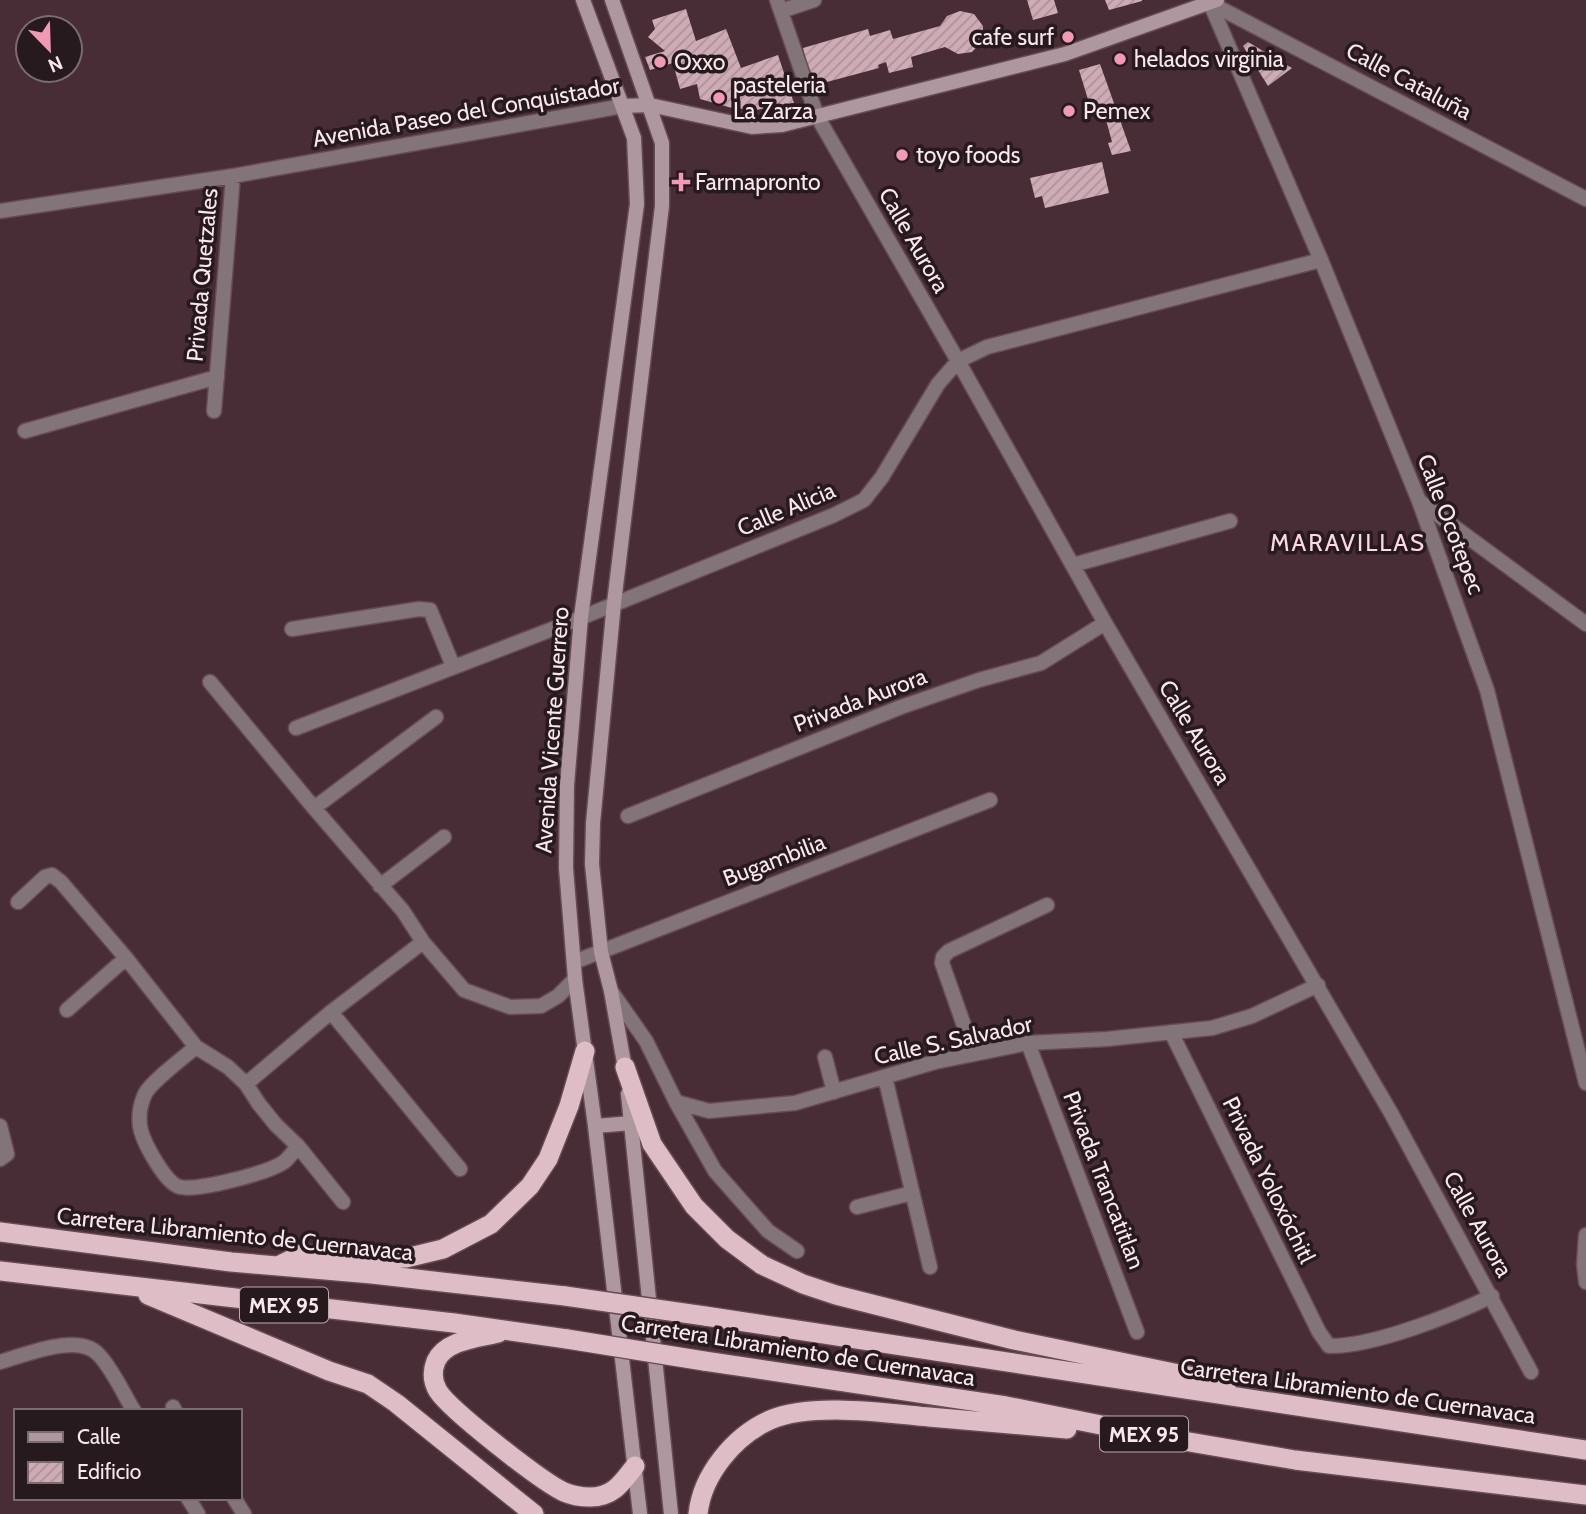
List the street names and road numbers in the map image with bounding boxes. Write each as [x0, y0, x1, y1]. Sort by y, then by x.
street label: Calle Cataluña [1341, 36, 1477, 126]
street label: Avenida Paseo del Conquistador [310, 71, 622, 153]
street label: Calle Aurora [873, 183, 955, 297]
street label: Privada Quetzales [180, 187, 224, 363]
street label: Calle Ocotepec [1411, 450, 1491, 598]
street label: Calle Alicia [733, 476, 839, 542]
street label: Avenida Vicente Guerrero [529, 606, 575, 854]
street label: Privada Aurora [790, 662, 930, 738]
street label: Calle Aurora [1153, 675, 1237, 789]
street label: Bugambilia [719, 828, 829, 892]
street label: Calle S. Salvador [871, 1009, 1035, 1070]
street label: Privada Trancatitlan [1057, 1087, 1151, 1273]
street label: Privada Yoloxóchitl [1217, 1092, 1322, 1268]
street label: Calle Aurora [1437, 1166, 1519, 1282]
street label: Carretera Libramiento de Cuernavaca [55, 1201, 415, 1267]
road number: MEX 95 [240, 1288, 328, 1322]
street label: Carretera Libramiento de Cuernavaca [619, 1308, 977, 1392]
street label: Carretera Libramiento de Cuernavaca [1179, 1352, 1537, 1430]
road number: MEX 95 [1100, 1416, 1188, 1452]

